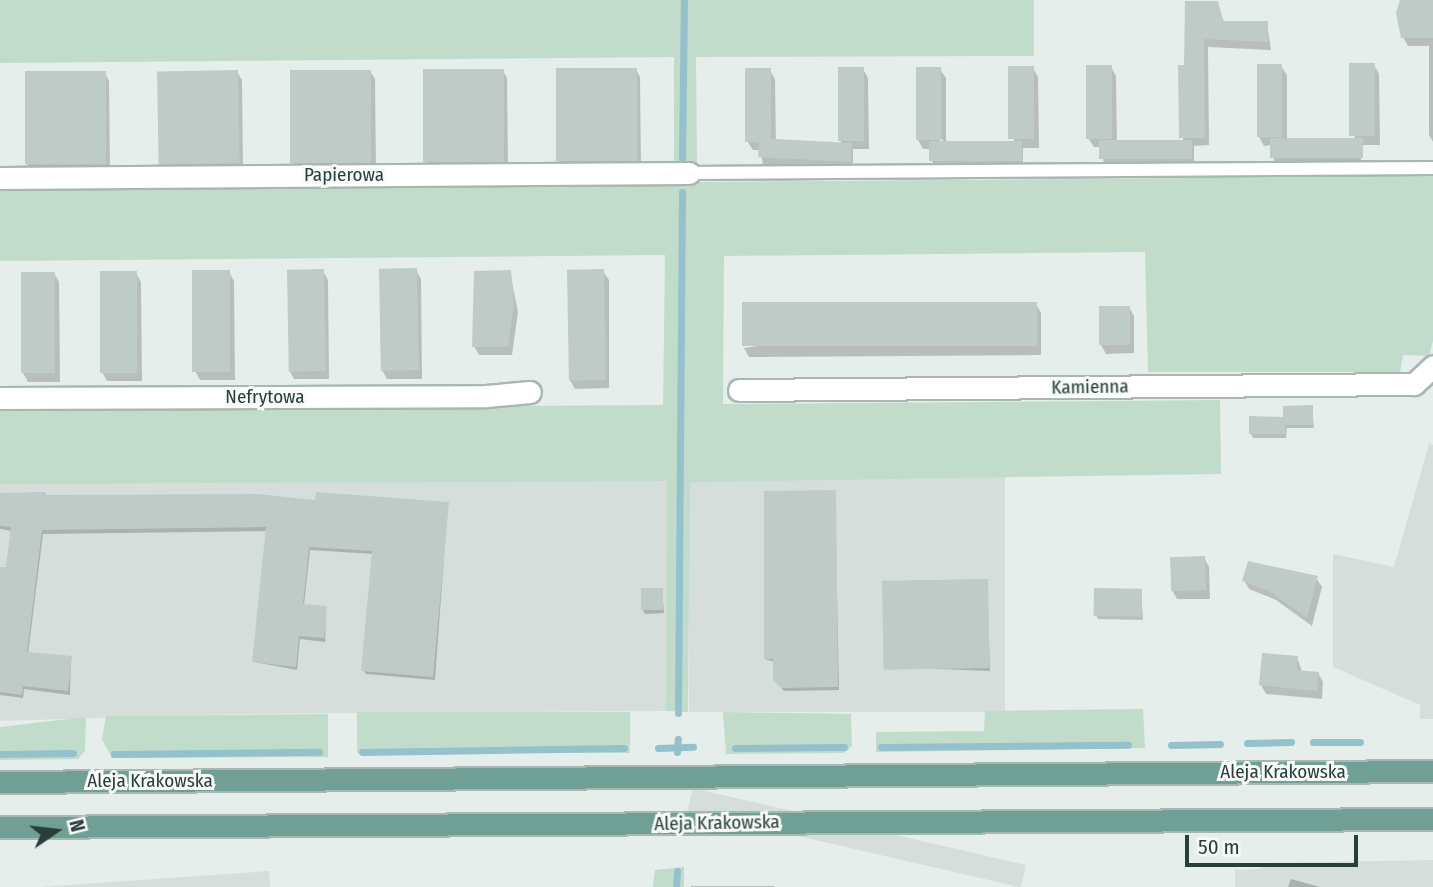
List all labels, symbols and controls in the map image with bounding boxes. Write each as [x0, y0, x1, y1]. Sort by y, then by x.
street label: Papierowa [304, 164, 384, 186]
street label: Kamienna [1051, 375, 1129, 399]
street label: Nefrytowa [225, 386, 305, 408]
street label: Aleja Krakowska [1220, 761, 1346, 783]
street label: Aleja Krakowska [87, 770, 213, 792]
north arrow [21, 796, 91, 866]
street label: Aleja Krakowska [654, 811, 780, 835]
text: N [64, 817, 89, 834]
scale bar [1188, 820, 1361, 864]
text: 50 m [1198, 834, 1240, 860]

